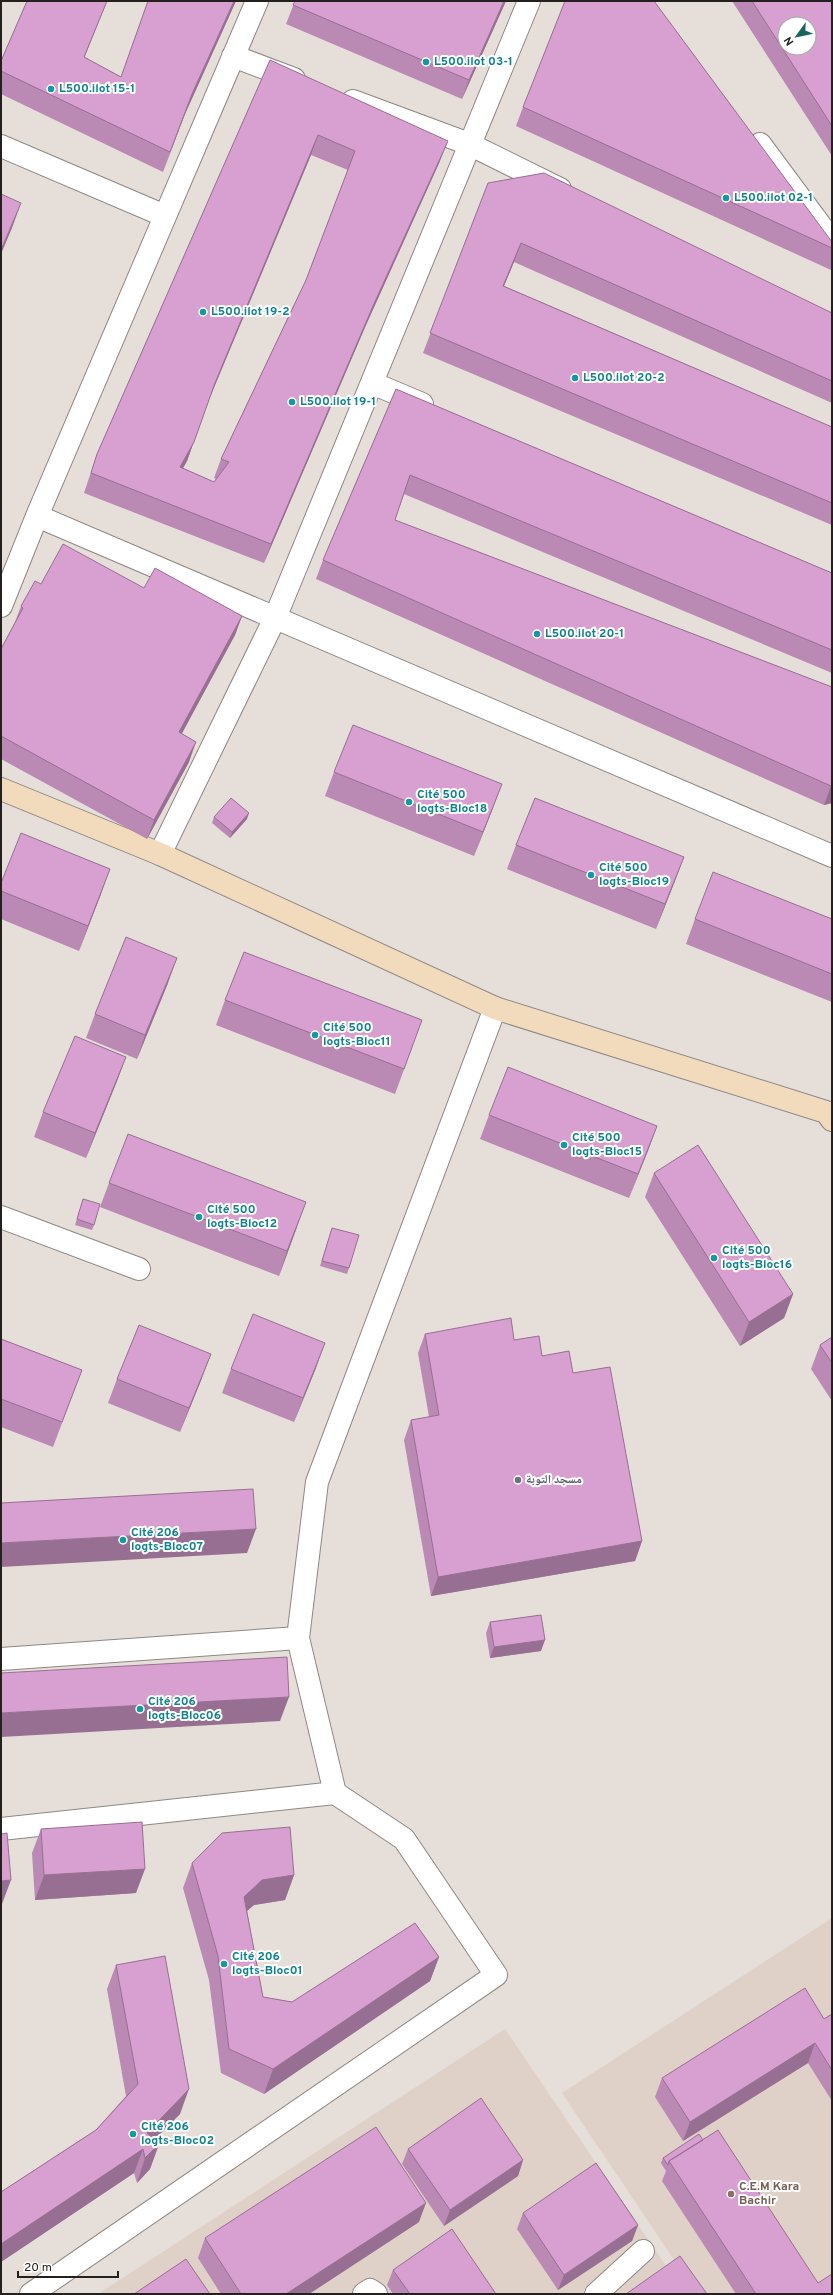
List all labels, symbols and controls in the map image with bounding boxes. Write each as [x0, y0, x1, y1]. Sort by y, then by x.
north arrow [777, 16, 817, 56]
text: N [781, 34, 797, 48]
place label: L500.ilot 03-1 [434, 54, 513, 70]
marker: L500.ilot 03-1 [421, 57, 431, 67]
place label: L500.ilot 15-1 [59, 81, 135, 97]
marker: L500.ilot 15-1 [46, 84, 56, 94]
place label: L500.ilot 02-1 [734, 190, 813, 206]
marker: L500.ilot 02-1 [721, 193, 731, 203]
place label: L500.ilot 19-2 [211, 304, 290, 320]
marker: L500.ilot 19-2 [198, 307, 208, 317]
place label: L500.ilot 20-2 [583, 370, 665, 386]
marker: L500.ilot 20-2 [570, 373, 580, 383]
place label: L500.ilot 19-1 [300, 394, 376, 410]
marker: L500.ilot 19-1 [287, 397, 297, 407]
place label: L500.ilot 20-1 [545, 626, 624, 642]
marker: L500.ilot 20-1 [532, 629, 542, 639]
place label: Cité 500 logts-Bloc18 [417, 787, 487, 817]
marker: Cité 500 logts-Bloc18 [404, 797, 414, 807]
place label: Cité 500 logts-Bloc19 [599, 860, 669, 890]
marker: Cité 500 logts-Bloc19 [586, 870, 596, 880]
place label: Cité 500 logts-Bloc11 [323, 1020, 390, 1050]
marker: Cité 500 logts-Bloc11 [310, 1030, 320, 1040]
place label: Cité 500 logts-Bloc15 [572, 1130, 642, 1160]
marker: Cité 500 logts-Bloc15 [559, 1140, 569, 1150]
place label: Cité 500 logts-Bloc12 [207, 1202, 277, 1232]
marker: Cité 500 logts-Bloc12 [194, 1212, 204, 1222]
place label: Cité 500 logts-Bloc16 [722, 1243, 792, 1273]
marker: Cité 500 logts-Bloc16 [709, 1253, 719, 1263]
place label: مسجد التوبة [526, 1472, 582, 1488]
marker: مسجد التوبة [513, 1475, 523, 1485]
place label: Cité 206 logts-Bloc07 [131, 1525, 203, 1555]
marker: Cité 206 logts-Bloc07 [118, 1535, 128, 1545]
place label: Cité 206 logts-Bloc06 [148, 1694, 221, 1724]
marker: Cité 206 logts-Bloc06 [135, 1704, 145, 1714]
place label: Cité 206 logts-Bloc01 [232, 1949, 303, 1979]
marker: Cité 206 logts-Bloc01 [219, 1959, 229, 1969]
place label: Cité 206 logts-Bloc02 [141, 2119, 214, 2149]
marker: Cité 206 logts-Bloc02 [128, 2129, 138, 2139]
place label: C.E.M Kara Bachir [739, 2179, 799, 2209]
marker: C.E.M Kara Bachir [726, 2189, 736, 2199]
scale bar [18, 2253, 118, 2279]
text: 20 m [24, 2260, 52, 2276]

